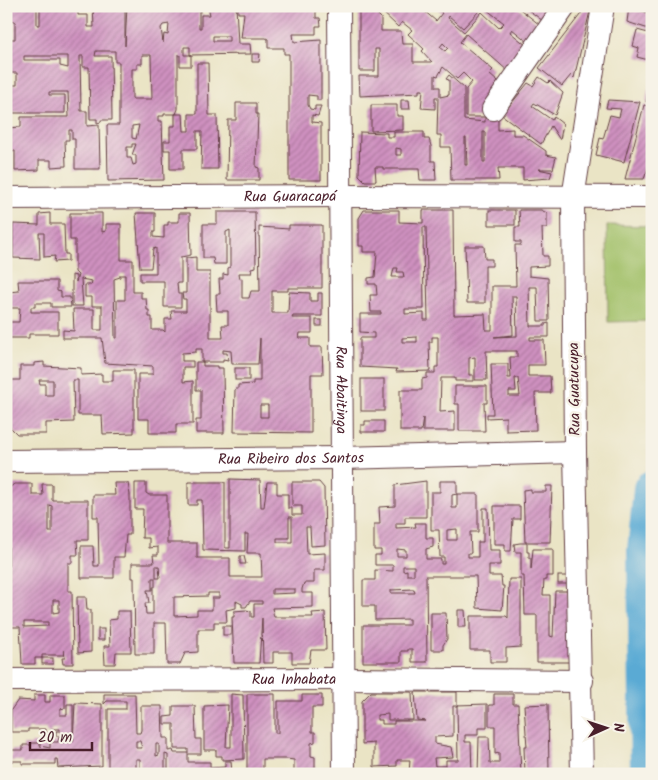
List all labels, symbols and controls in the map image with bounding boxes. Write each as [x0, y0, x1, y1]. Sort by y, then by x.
street label: Rua Guaracapá [244, 185, 338, 210]
street label: Rua Guatucupa [562, 342, 588, 436]
street label: Rua Abaitinga [328, 346, 353, 434]
street label: Rua Ribeiro dos Santos [218, 446, 365, 472]
street label: Rua Inhabata [252, 668, 336, 692]
north arrow [580, 702, 630, 752]
scale bar [30, 720, 92, 752]
text: N [607, 722, 629, 733]
text: 20 m [38, 726, 72, 750]

